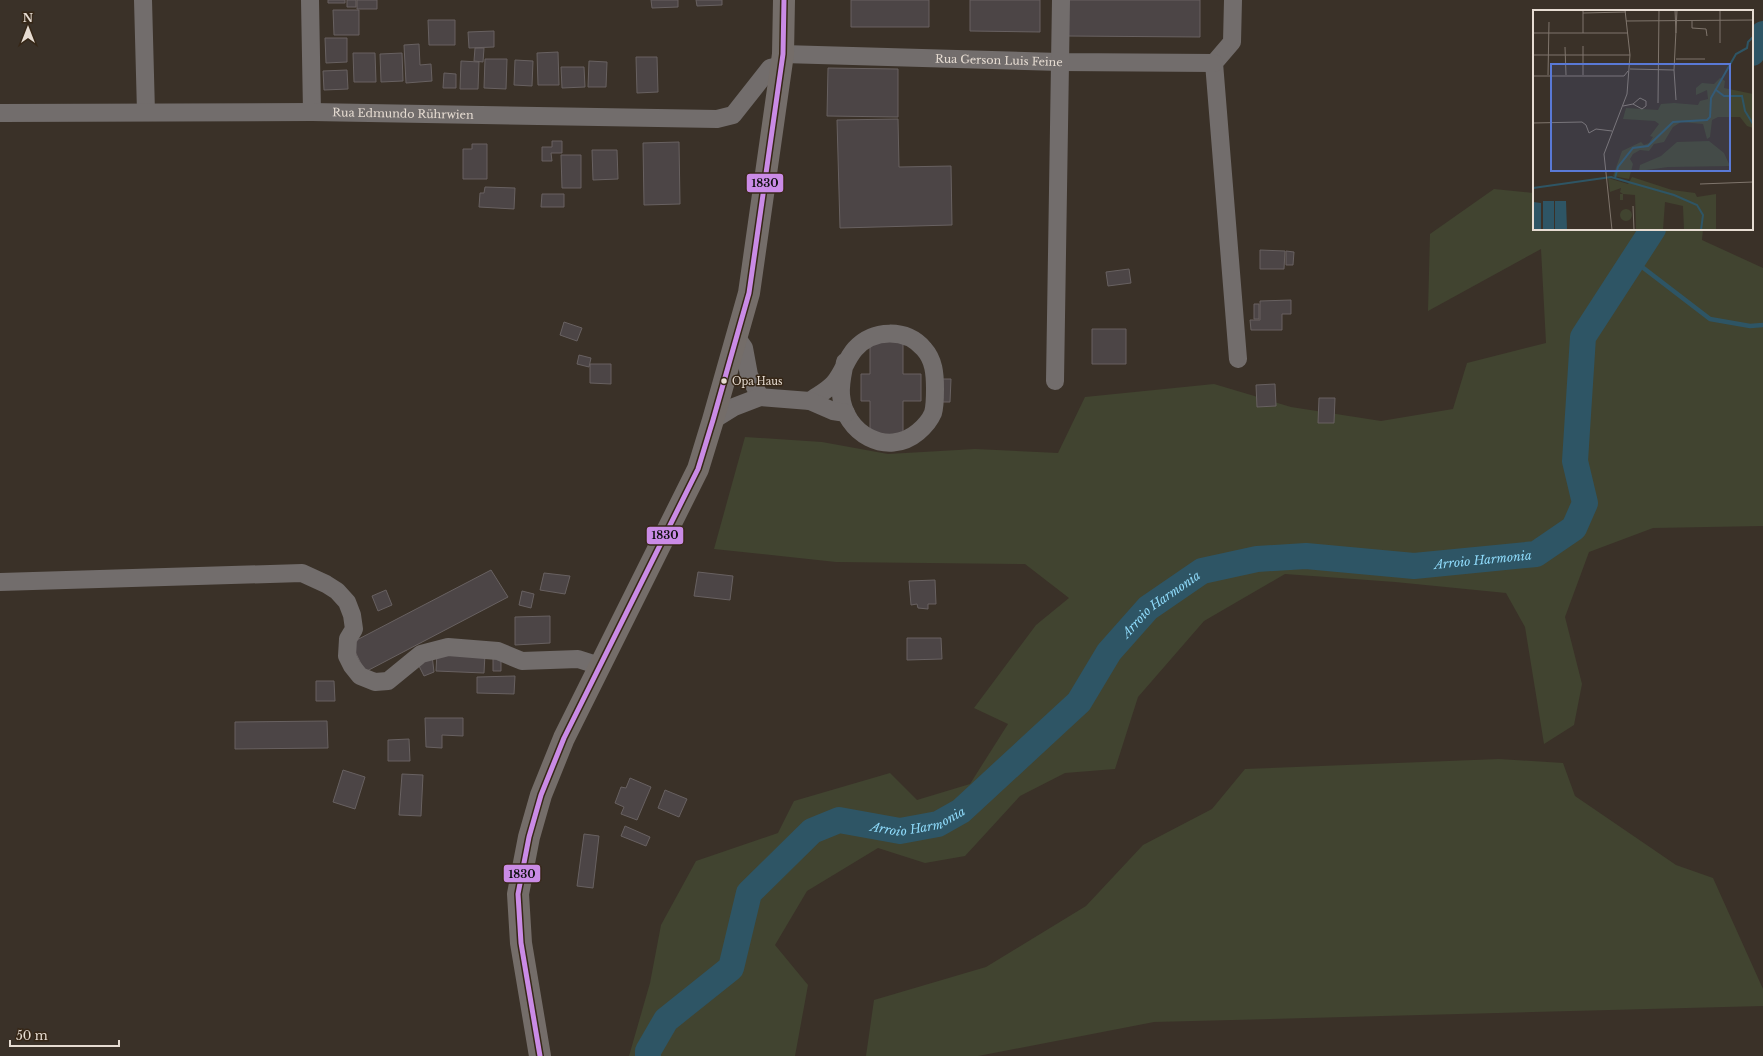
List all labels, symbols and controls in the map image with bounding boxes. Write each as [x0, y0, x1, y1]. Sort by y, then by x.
north arrow [8, 8, 48, 48]
inset map [1533, 10, 1753, 230]
text: N [23, 11, 34, 25]
street label: Rua Gerson Luis Feine [935, 51, 1063, 69]
street label: Rua Edmundo Rührwien [332, 105, 474, 122]
line badge: 1830 [746, 173, 784, 193]
text: 1830 [751, 176, 779, 190]
place label: Opa Haus [732, 375, 783, 388]
marker: Opa Haus [719, 376, 729, 386]
line badge: 1830 [646, 526, 684, 545]
text: 1830 [651, 528, 679, 542]
water label: Arroio Harmonia [1431, 547, 1532, 572]
water label: Arroio Harmonia [1117, 567, 1203, 642]
water label: Arroio Harmonia [868, 803, 968, 839]
line badge: 1830 [503, 864, 541, 883]
text: 1830 [508, 867, 536, 881]
scale bar [10, 1022, 119, 1048]
text: 50 m [16, 1028, 48, 1043]

